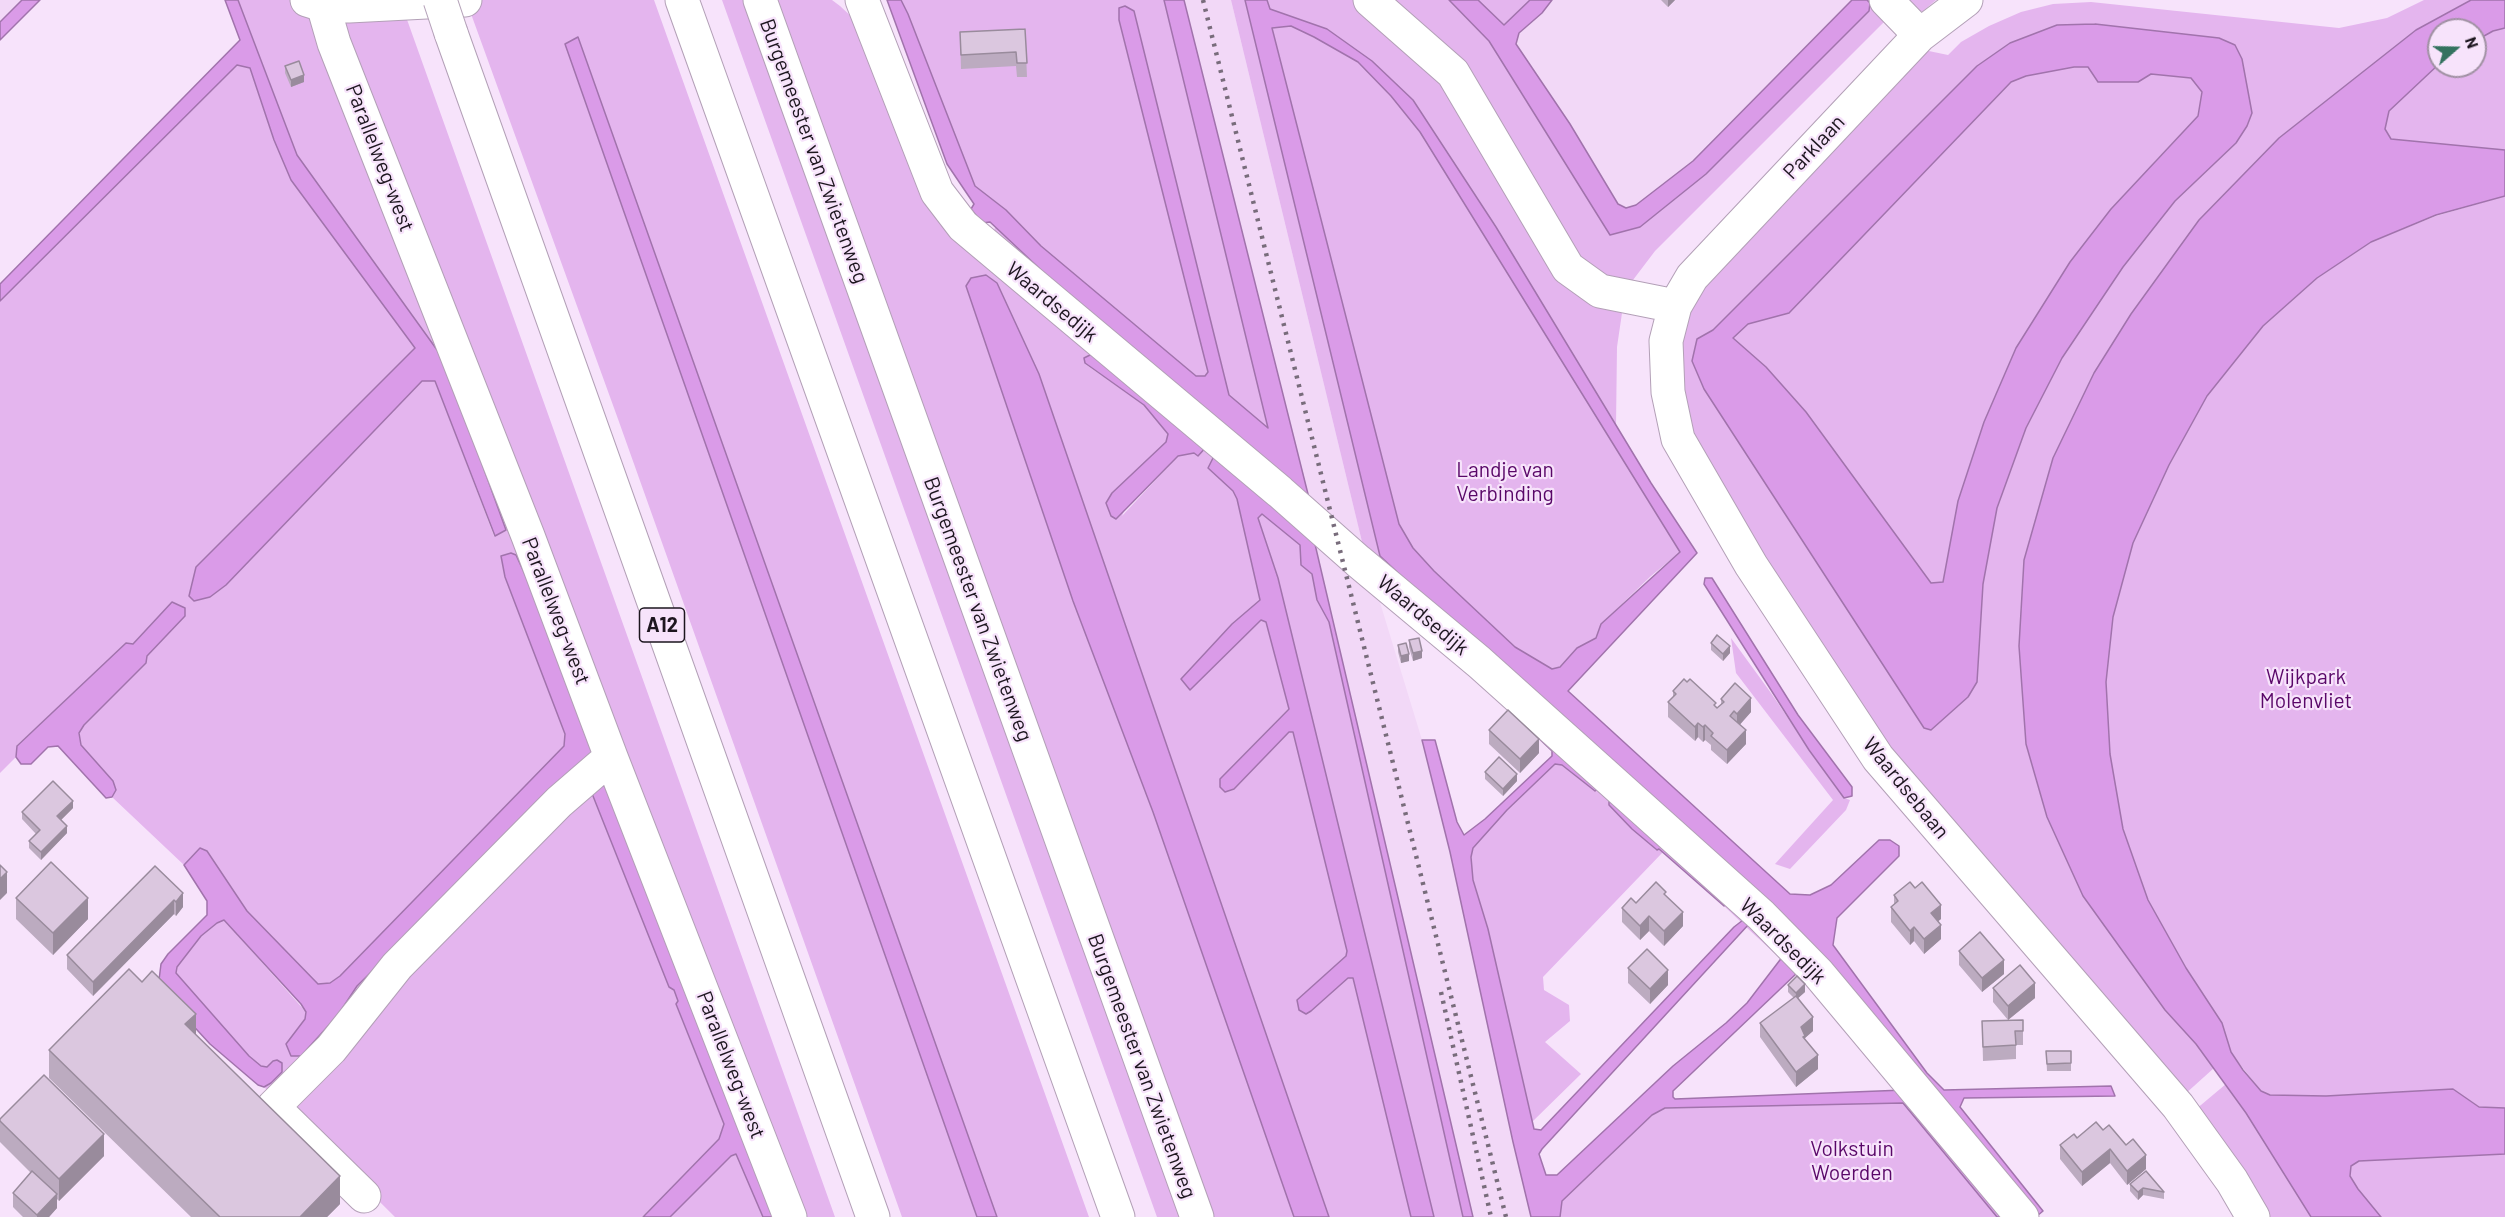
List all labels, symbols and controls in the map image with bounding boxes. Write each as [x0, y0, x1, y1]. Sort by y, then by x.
street label: Burgemeester van Zwietenweg [754, 15, 874, 287]
north arrow [2427, 18, 2487, 78]
text: N [2462, 34, 2483, 51]
street label: Parallelweg-west [340, 81, 420, 235]
street label: Parklaan [1778, 110, 1850, 184]
street label: Waardsedijk [1001, 256, 1103, 348]
park label: Landje van Verbinding [1456, 457, 1554, 507]
street label: Burgemeester van Zwietenweg [918, 473, 1038, 745]
street label: Parallelweg-west [516, 534, 596, 688]
street label: Waardsedijk [1372, 569, 1474, 661]
road number: A12 [640, 608, 684, 642]
park label: Wijkpark Molenvliet [2260, 664, 2352, 714]
street label: Waardsebaan [1857, 732, 1955, 844]
street label: Waardsedijk [1735, 893, 1831, 989]
street label: Burgemeester van Zwietenweg [1082, 930, 1202, 1202]
street label: Parallelweg-west [691, 988, 771, 1142]
park label: Volkstuin Woerden [1810, 1136, 1894, 1186]

